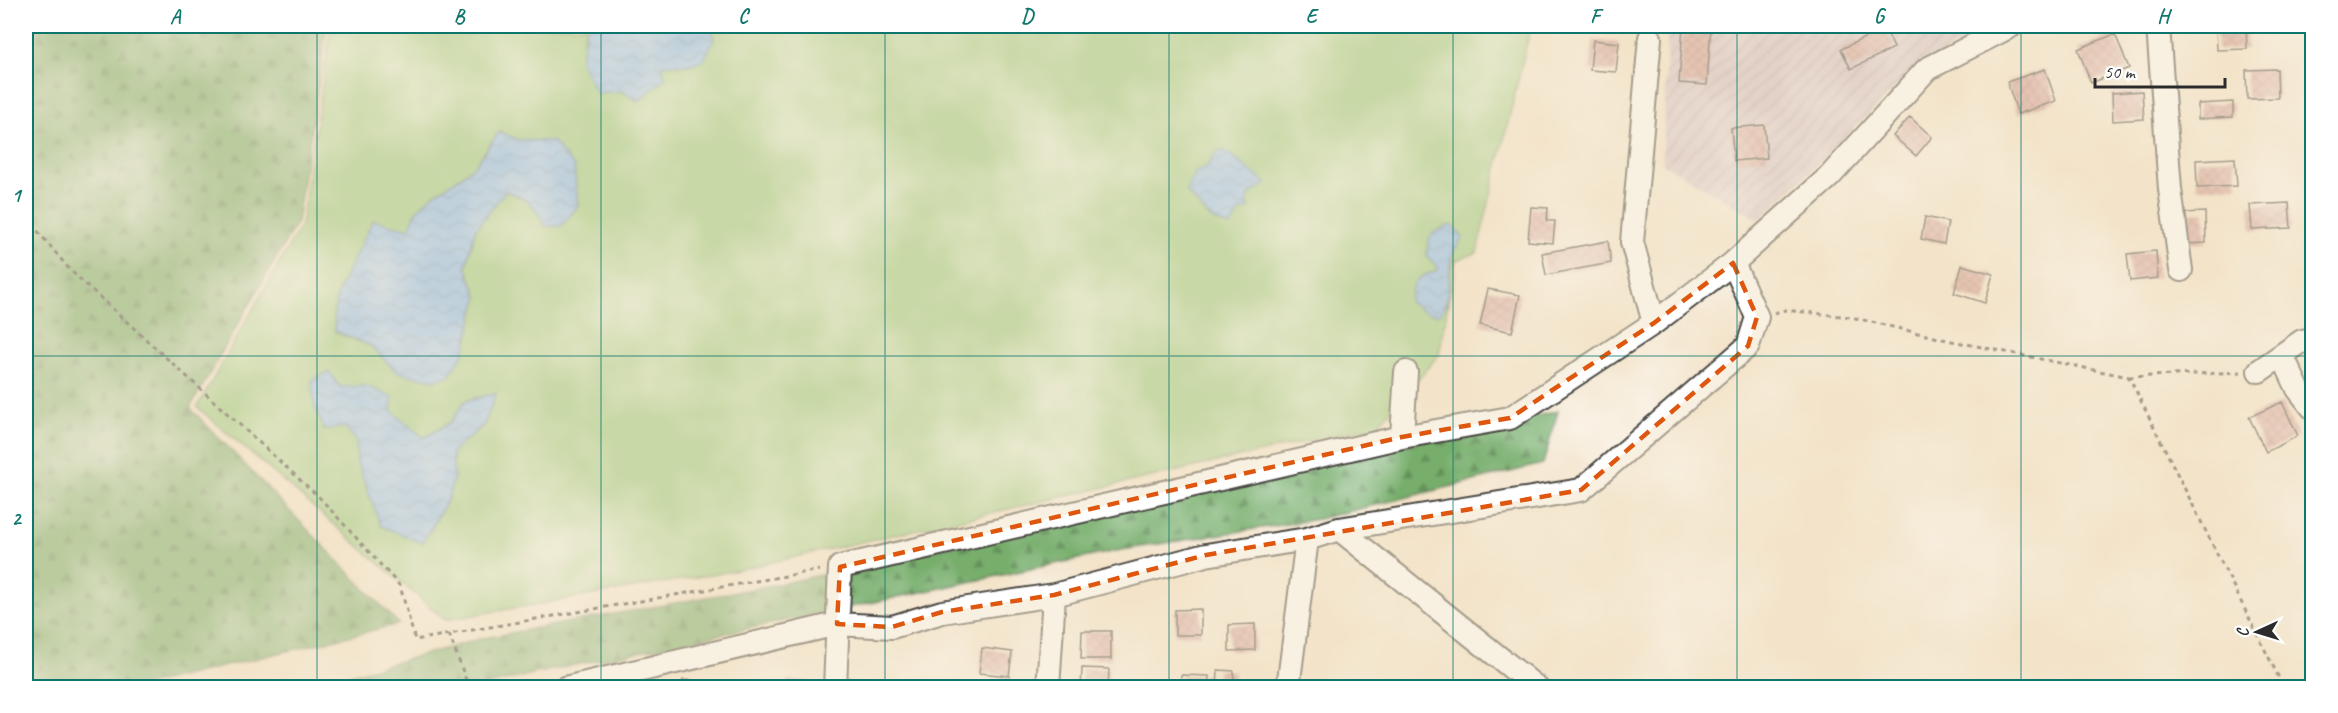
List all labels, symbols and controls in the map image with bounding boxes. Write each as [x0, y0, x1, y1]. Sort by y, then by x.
text: A [170, 4, 182, 29]
text: B [454, 4, 466, 29]
text: C [738, 4, 750, 29]
text: D [1021, 4, 1035, 29]
text: E [1306, 4, 1320, 29]
text: F [1590, 4, 1604, 29]
text: G [1874, 4, 1887, 29]
text: H [2157, 4, 2172, 29]
scale bar [2095, 51, 2226, 89]
text: 50 m [2104, 61, 2137, 83]
text: 1 [12, 183, 23, 208]
text: 2 [12, 506, 23, 531]
north arrow [2227, 602, 2287, 662]
text: С [2233, 626, 2253, 638]

